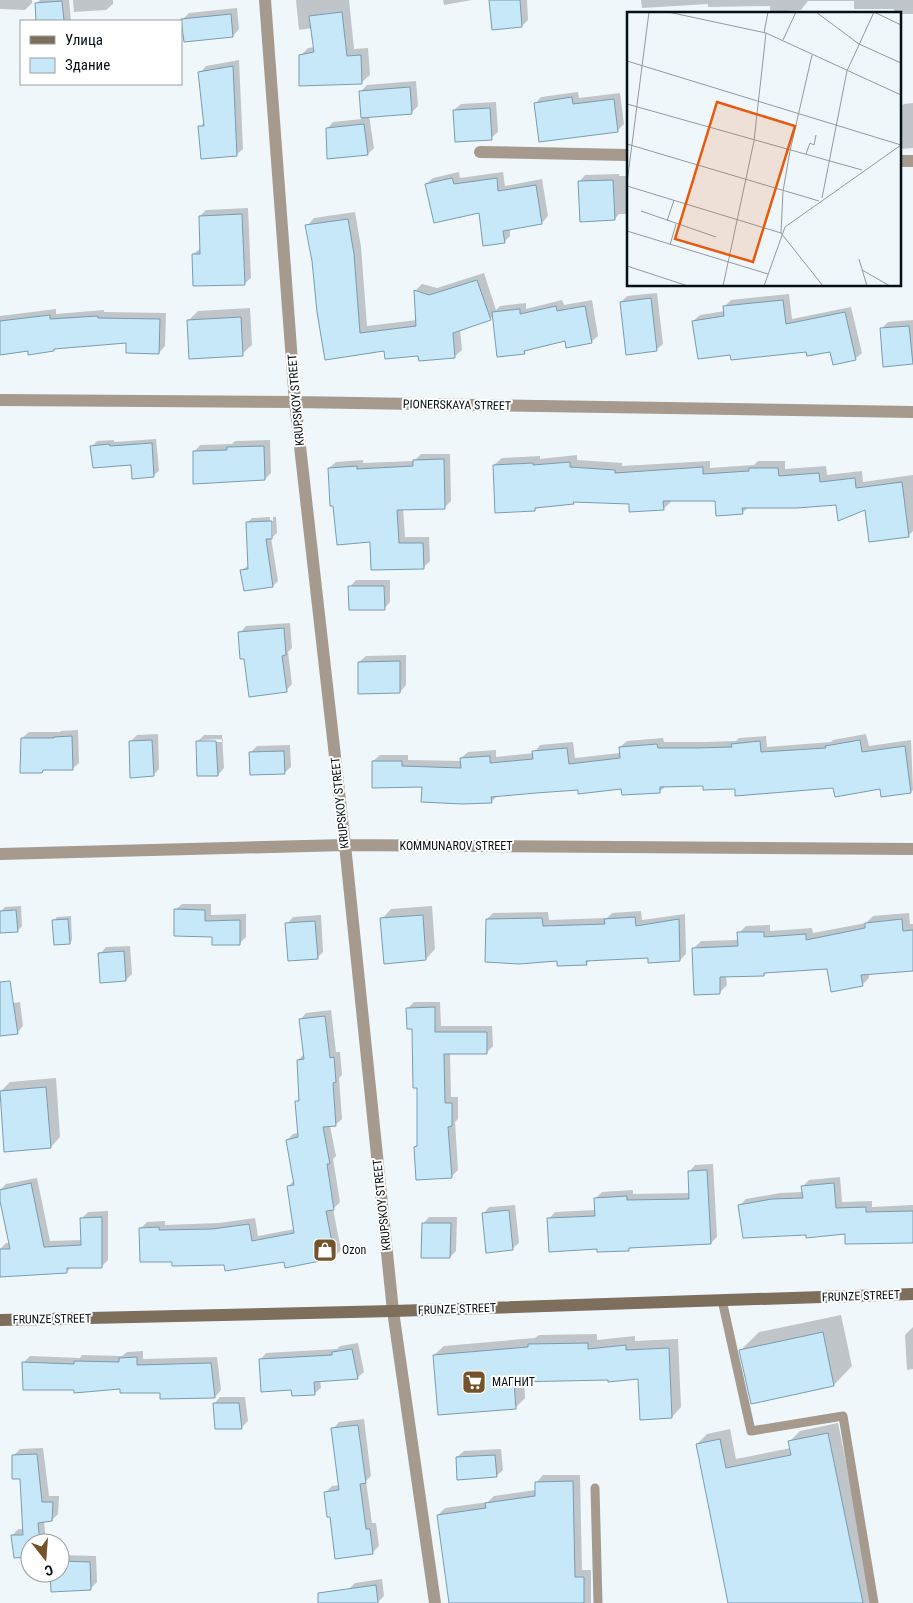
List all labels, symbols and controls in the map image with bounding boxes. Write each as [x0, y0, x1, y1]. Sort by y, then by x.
inset map [627, 12, 900, 286]
legend [20, 20, 182, 85]
text: Улица [65, 31, 103, 49]
text: Здание [65, 56, 110, 74]
street label: KRUPSKOY STREET [285, 354, 307, 446]
street label: PIONERSKAYA STREET [403, 397, 511, 413]
street label: KRUPSKOY STREET [328, 756, 352, 850]
street label: KOMMUNAROV STREET [400, 839, 512, 853]
street label: KRUPSKOY STREET [370, 1158, 394, 1252]
shop icon: Ozon [312, 1237, 338, 1263]
place label: Ozon [342, 1243, 366, 1257]
street label: FRUNZE STREET [822, 1288, 900, 1304]
street label: FRUNZE STREET [418, 1301, 496, 1317]
street label: FRUNZE STREET [13, 1311, 91, 1327]
supermarket icon: МАГНИТ [461, 1369, 487, 1395]
place label: МАГНИТ [492, 1375, 535, 1389]
north arrow [20, 1533, 70, 1583]
text: С [43, 1562, 55, 1579]

